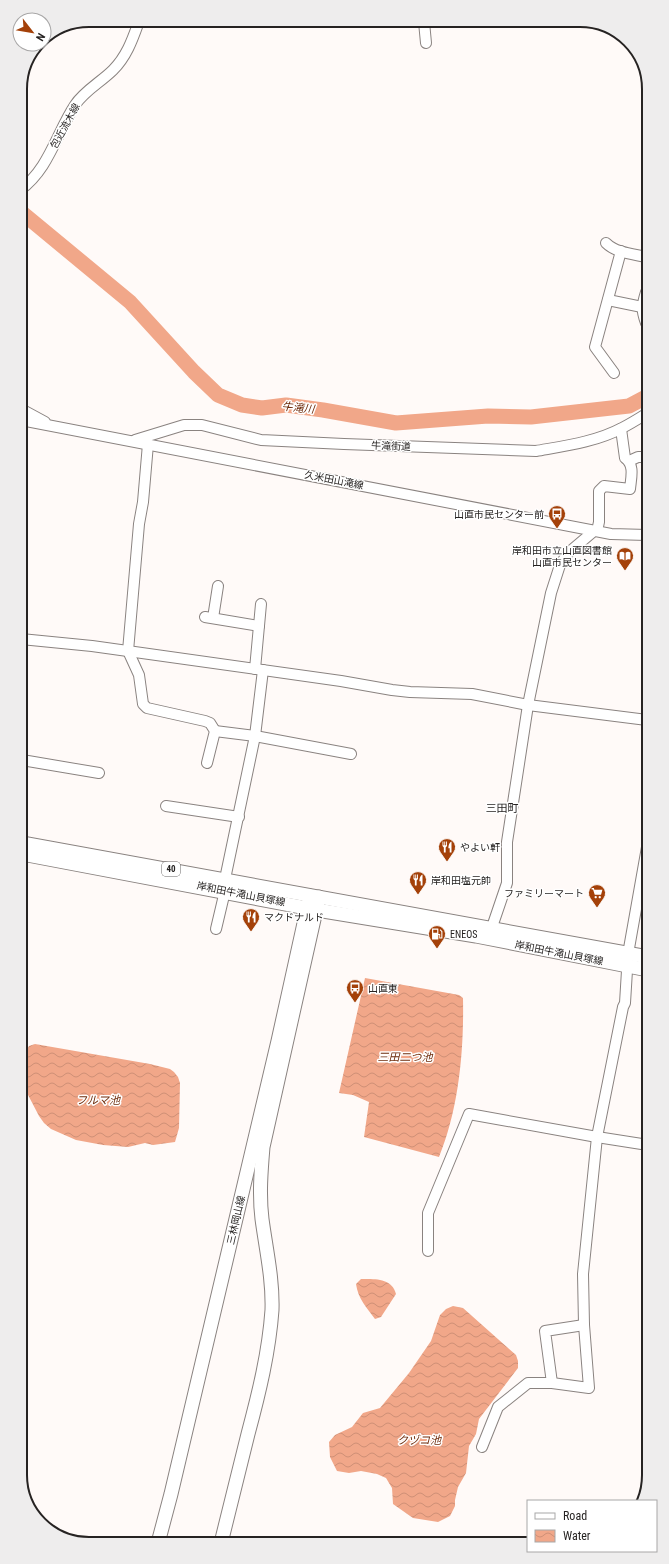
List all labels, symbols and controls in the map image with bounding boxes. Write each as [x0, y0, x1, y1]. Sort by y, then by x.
north arrow [12, 12, 52, 52]
text: N [33, 31, 47, 43]
street label: 包近流木線 [48, 101, 82, 151]
water label: 牛滝川 [281, 400, 316, 416]
street label: 牛滝街道 [371, 440, 411, 452]
street label: 久米田山滝線 [304, 469, 364, 491]
bus stop icon: 山直市民センター前 [547, 504, 567, 529]
place label: 山直市民センター前 [454, 509, 544, 520]
place label: 岸和田市立山直図書館 山直市民センター [512, 545, 612, 568]
library icon: 岸和田市立山直図書館 山直市民センター [615, 546, 635, 571]
district label: 三田町 [486, 802, 519, 815]
restaurant icon: やよい軒 [437, 837, 457, 862]
place label: やよい軒 [460, 842, 500, 853]
road number: 40 [162, 862, 180, 876]
restaurant icon: 岸和田塩元帥 [408, 870, 428, 895]
place label: 岸和田塩元帥 [431, 875, 491, 886]
street label: 岸和田牛滝山貝塚線 [196, 880, 286, 908]
supermarket icon: ファミリーマート [587, 883, 607, 908]
place label: ファミリーマート [504, 888, 584, 899]
restaurant icon: マクドナルド [241, 907, 261, 932]
place label: マクドナルド [264, 912, 324, 923]
fuel station icon: ENEOS [427, 924, 447, 949]
place label: ENEOS [450, 929, 477, 940]
street label: 岸和田牛滝山貝塚線 [514, 939, 604, 967]
bus stop icon: 山直東 [345, 978, 365, 1003]
place label: 山直東 [368, 983, 398, 994]
water label: 三田二つ池 [378, 1051, 433, 1064]
water label: フルマ池 [76, 1094, 121, 1107]
street label: 三林岡山線 [225, 1194, 247, 1246]
water label: クヅコ池 [397, 1434, 442, 1447]
legend [527, 1500, 657, 1552]
text: Road [563, 1509, 587, 1523]
text: Water [563, 1529, 591, 1543]

